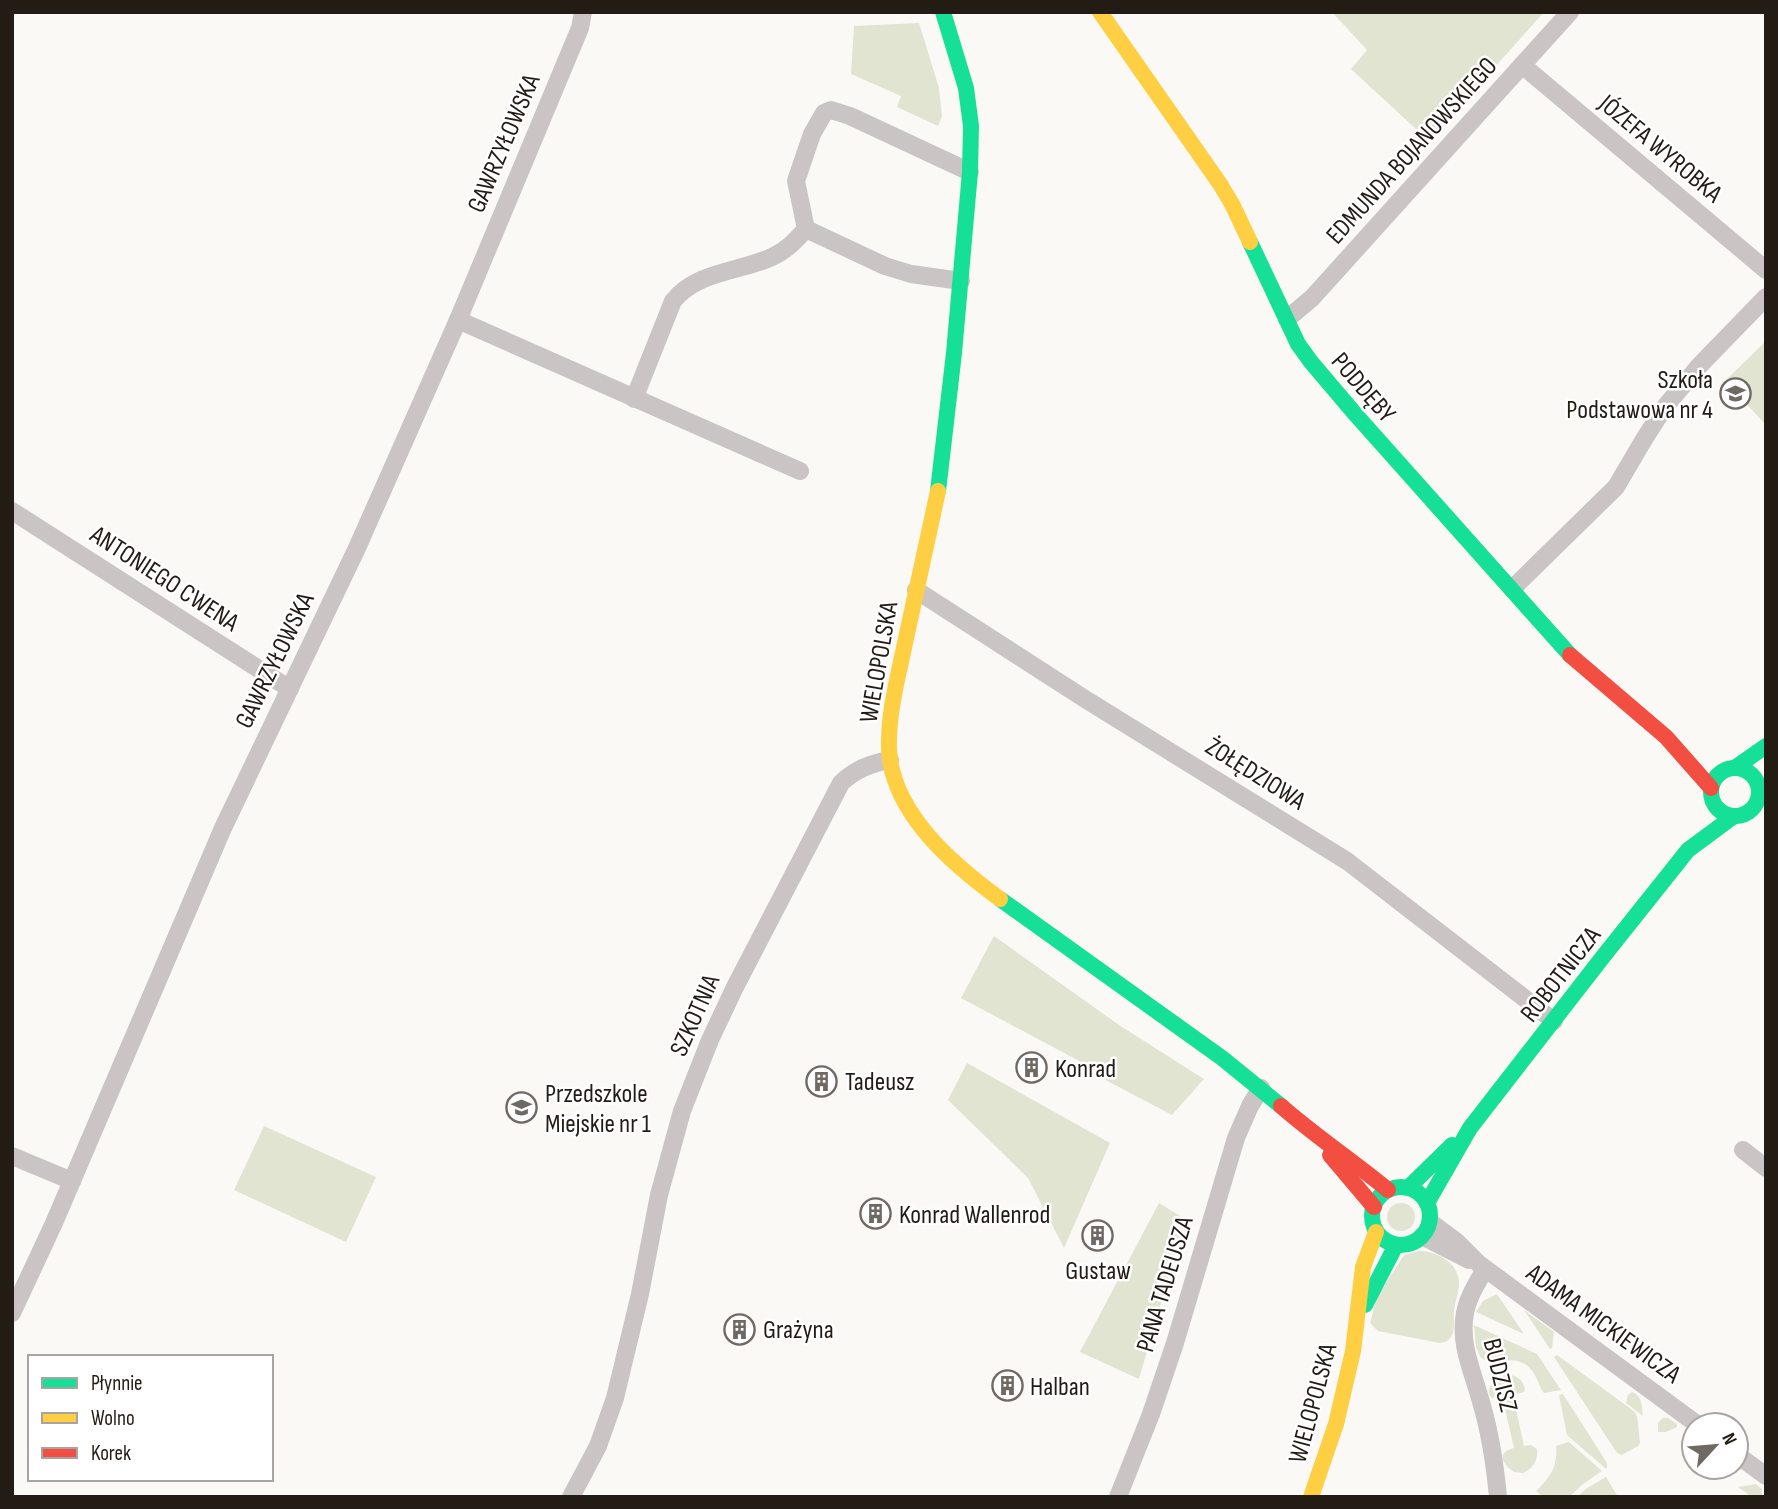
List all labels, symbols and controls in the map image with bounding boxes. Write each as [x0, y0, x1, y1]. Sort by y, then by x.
street label: EDMUNDA BOJANOWSKIEGO [1320, 51, 1504, 251]
street label: GAWRZYŁOWSKA [461, 69, 548, 217]
street label: JÓZEFA WYROBKA [1591, 88, 1729, 210]
street label: PODDĘBY [1324, 347, 1402, 429]
place label: Szkoła Podstawowa nr 4 [1566, 365, 1713, 426]
school or university icon: Szkoła Podstawowa nr 4 [1719, 377, 1753, 411]
street label: ANTONIEGO CWENA [83, 519, 245, 639]
street label: GAWRZYŁOWSKA [229, 587, 322, 734]
street label: WIELOPOLSKA [854, 598, 906, 725]
street label: ŻOŁĘDZIOWA [1199, 731, 1312, 818]
street label: ROBOTNICZA [1514, 920, 1608, 1029]
street label: SZKOTNIA [664, 969, 727, 1061]
building icon: Konrad [1015, 1051, 1049, 1085]
place label: Konrad [1055, 1054, 1116, 1085]
building icon: Tadeusz [805, 1064, 839, 1098]
place label: Tadeusz [845, 1067, 914, 1098]
place label: Przedszkole Miejskie nr 1 [545, 1079, 651, 1140]
school or university icon: Przedszkole Miejskie nr 1 [505, 1091, 539, 1125]
building icon: Konrad Wallenrod [859, 1197, 893, 1231]
place label: Konrad Wallenrod [899, 1200, 1050, 1231]
street label: PANA TADEUSZA [1130, 1212, 1201, 1356]
building icon: Gustaw [1081, 1218, 1115, 1252]
place label: Gustaw [1065, 1256, 1131, 1287]
street label: ADAMA MICKIEWICZA [1519, 1257, 1687, 1391]
building icon: Grażyna [723, 1312, 757, 1346]
place label: Grażyna [763, 1315, 834, 1346]
street label: BUDZISZ [1475, 1335, 1524, 1416]
street label: WIELOPOLSKA [1283, 1339, 1344, 1466]
legend [28, 1355, 273, 1481]
building icon: Halban [990, 1369, 1024, 1403]
text: Płynnie [91, 1371, 143, 1396]
place label: Halban [1030, 1372, 1090, 1403]
text: Wolno [91, 1406, 135, 1431]
north arrow [1680, 1411, 1750, 1481]
text: N [1716, 1430, 1741, 1449]
text: Korek [91, 1441, 131, 1466]

